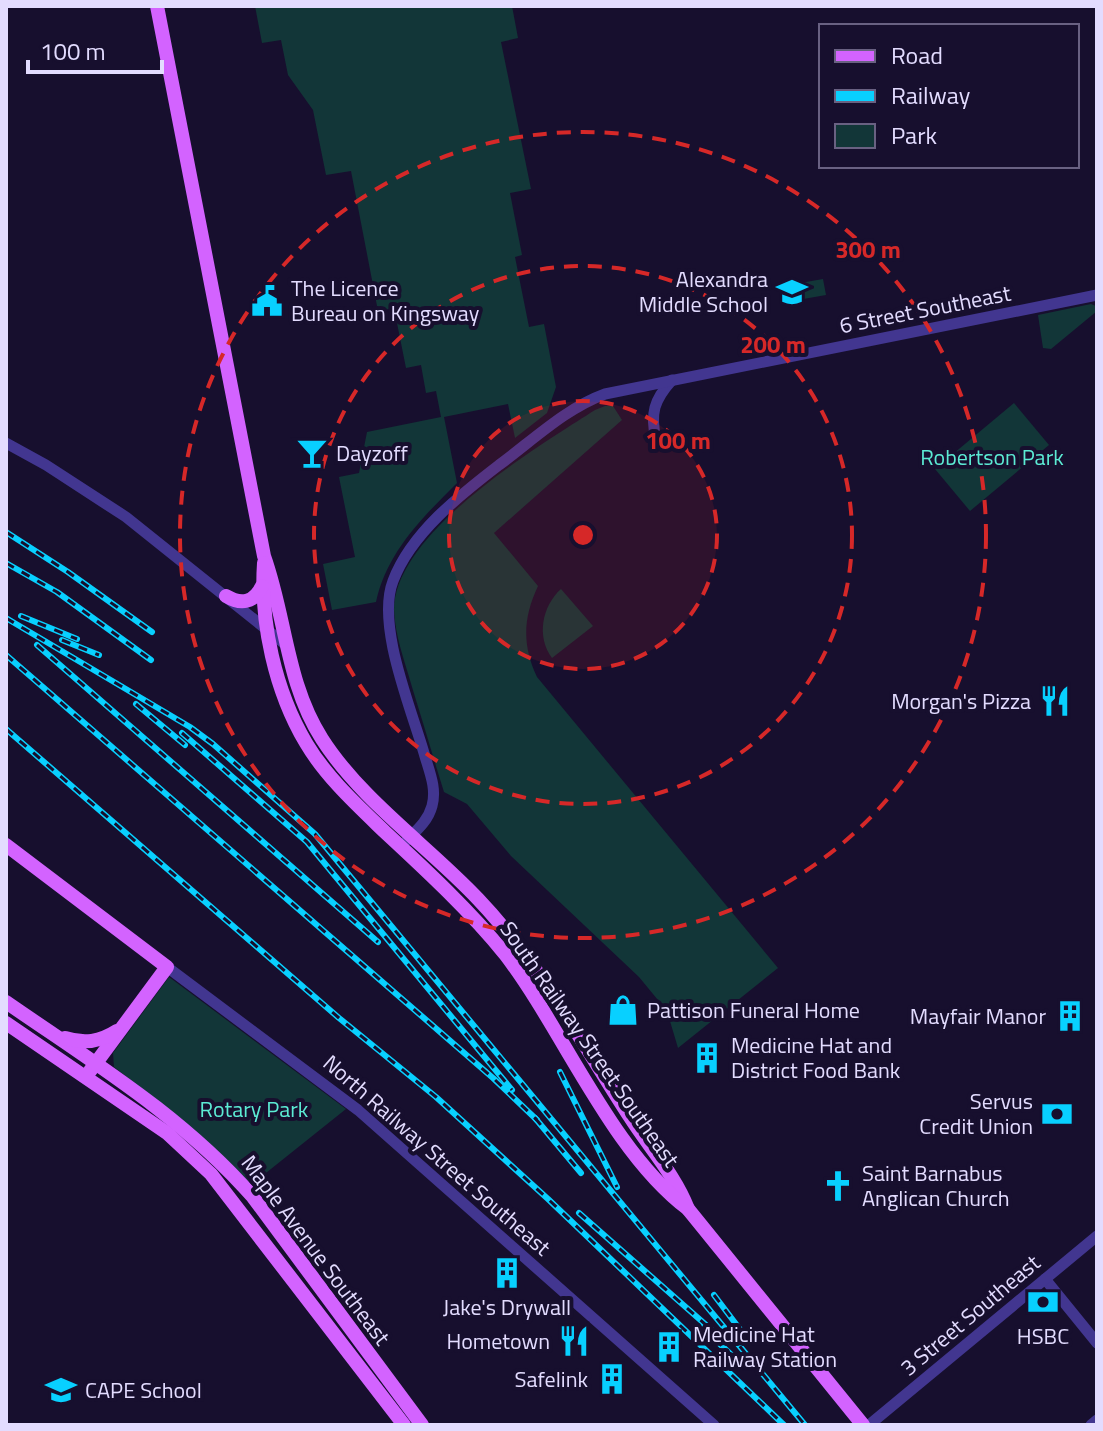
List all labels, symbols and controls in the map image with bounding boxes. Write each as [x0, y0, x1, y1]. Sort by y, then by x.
scale bar [28, 24, 162, 74]
legend [819, 24, 1079, 168]
text: 100 m [40, 33, 106, 69]
text: Road [891, 37, 943, 73]
text: Railway [891, 77, 971, 113]
text: Park [891, 117, 937, 153]
text: 300 m [835, 231, 901, 267]
place label: Alexandra Middle School [639, 262, 768, 321]
place label: The Licence Bureau on Kingsway [291, 271, 480, 330]
school or university icon: Alexandra Middle School [775, 275, 809, 309]
street label: 6 Street Southeast [837, 276, 1014, 342]
public building icon: The Licence Bureau on Kingsway [250, 284, 284, 318]
text: 200 m [740, 326, 806, 362]
text: 100 m [645, 422, 711, 458]
bar icon: Dayzoff [295, 436, 329, 470]
place label: Dayzoff [336, 436, 409, 470]
park label: Robertson Park [920, 440, 1064, 474]
centre of rings [569, 521, 597, 549]
place label: Morgan's Pizza [891, 684, 1031, 718]
restaurant icon: Morgan's Pizza [1038, 684, 1072, 718]
street label: South Railway Street Southeast [492, 914, 688, 1174]
shop icon: Pattison Funeral Home [606, 993, 640, 1027]
place label: Pattison Funeral Home [647, 993, 860, 1027]
place label: Mayfair Manor [910, 999, 1046, 1033]
building icon: Mayfair Manor [1053, 999, 1087, 1033]
place label: Medicine Hat and District Food Bank [731, 1028, 901, 1087]
building icon: Medicine Hat and District Food Bank [690, 1041, 724, 1075]
street label: North Railway Street Southeast [316, 1046, 559, 1264]
place label: Servus Credit Union [919, 1084, 1033, 1143]
park label: Rotary Park [200, 1092, 309, 1126]
bank icon: Servus Credit Union [1040, 1097, 1074, 1131]
street label: Maple Avenue Southeast [233, 1148, 399, 1353]
place label: Saint Barnabus Anglican Church [862, 1156, 1010, 1215]
church icon: Saint Barnabus Anglican Church [821, 1169, 855, 1203]
street label: 3 Street Southeast [893, 1246, 1048, 1384]
building icon: Jake's Drywall [490, 1256, 524, 1290]
bank icon: HSBC [1026, 1285, 1060, 1319]
place label: Jake's Drywall [443, 1290, 571, 1324]
place label: Medicine Hat Railway Station [693, 1317, 837, 1376]
place label: HSBC [1017, 1319, 1069, 1353]
place label: Hometown [446, 1324, 550, 1358]
restaurant icon: Hometown [557, 1324, 591, 1358]
building icon: Medicine Hat Railway Station [652, 1330, 686, 1364]
place label: Safelink [515, 1362, 588, 1396]
building icon: Safelink [595, 1362, 629, 1396]
school or university icon: CAPE School [44, 1373, 78, 1407]
place label: CAPE School [85, 1373, 202, 1407]

